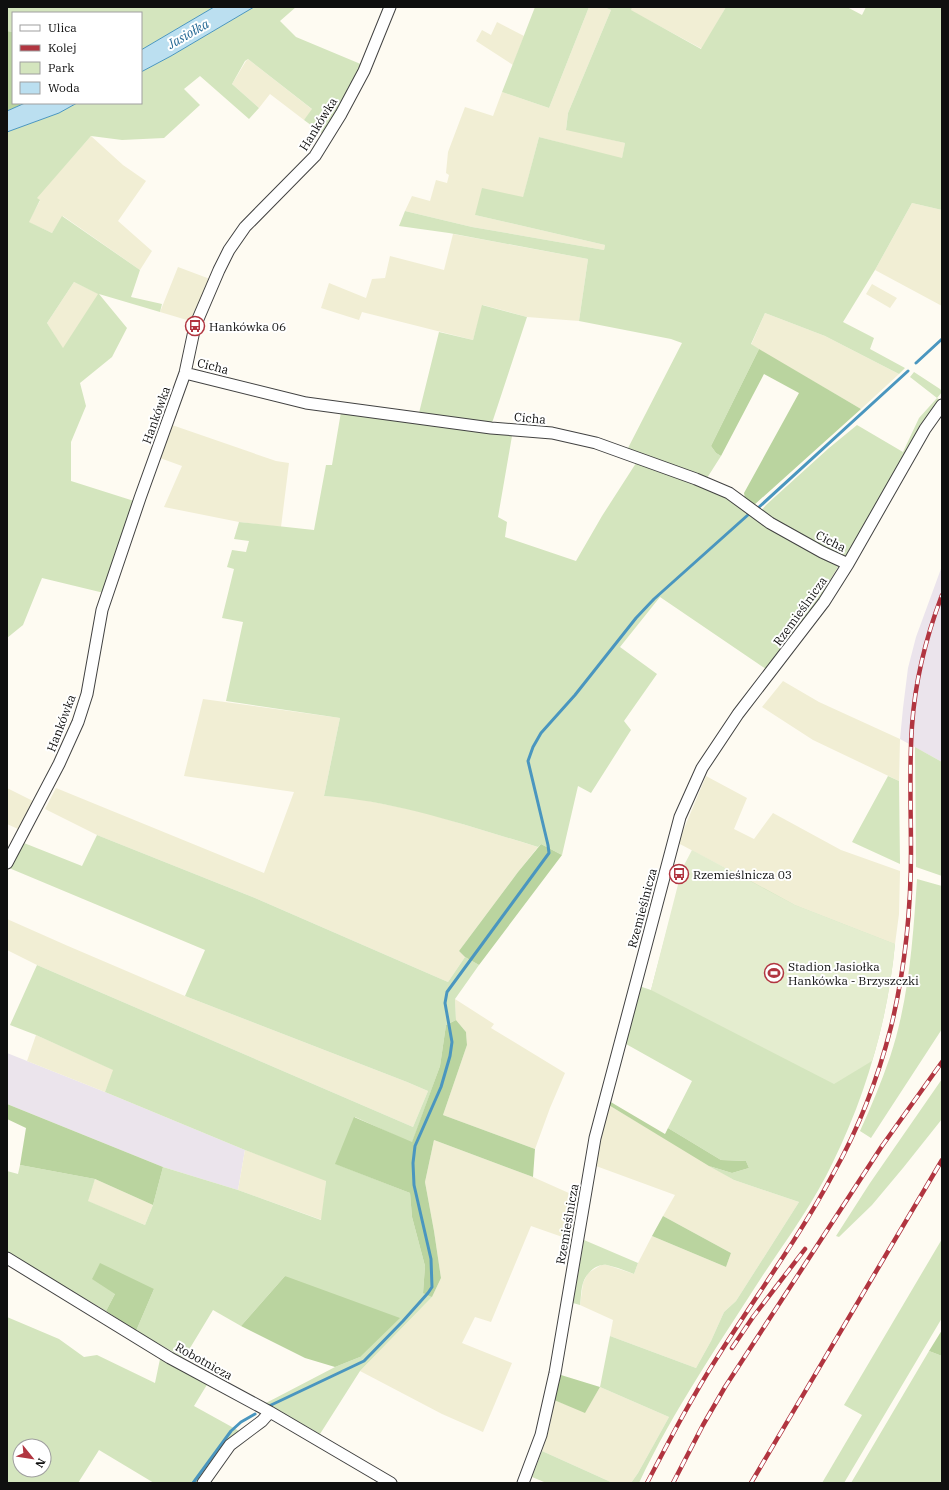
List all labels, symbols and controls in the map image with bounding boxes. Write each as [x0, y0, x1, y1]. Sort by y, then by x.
legend [12, 12, 142, 104]
water label: Jasiołka [163, 15, 212, 53]
text: Ulica [48, 20, 77, 35]
text: Kolej [48, 40, 77, 55]
text: Park [48, 60, 74, 75]
text: Woda [48, 80, 80, 95]
street label: Hankówka [296, 94, 341, 153]
bus stop icon: Hankówka 06 [184, 315, 206, 337]
place label: Hankówka 06 [209, 319, 286, 334]
street label: Cicha [196, 355, 231, 377]
street label: Hankówka [139, 384, 173, 446]
street label: Cicha [514, 409, 547, 427]
street label: Cicha [813, 527, 849, 555]
street label: Rzemieślnicza [770, 573, 830, 649]
street label: Hankówka [43, 692, 79, 754]
bus stop icon: Rzemieślnicza 03 [668, 863, 690, 885]
street label: Rzemieślnicza [624, 866, 660, 949]
place label: Rzemieślnicza 03 [693, 867, 792, 882]
place label: Stadion Jasiołka Hankówka - Brzyszczki [788, 959, 919, 988]
sports icon: Stadion Jasiołka Hankówka - Brzyszczki [763, 962, 785, 984]
street label: Rzemieślnicza [553, 1182, 582, 1266]
street label: Robotnicza [173, 1339, 236, 1383]
north arrow [12, 1438, 52, 1478]
text: N [32, 1456, 49, 1471]

